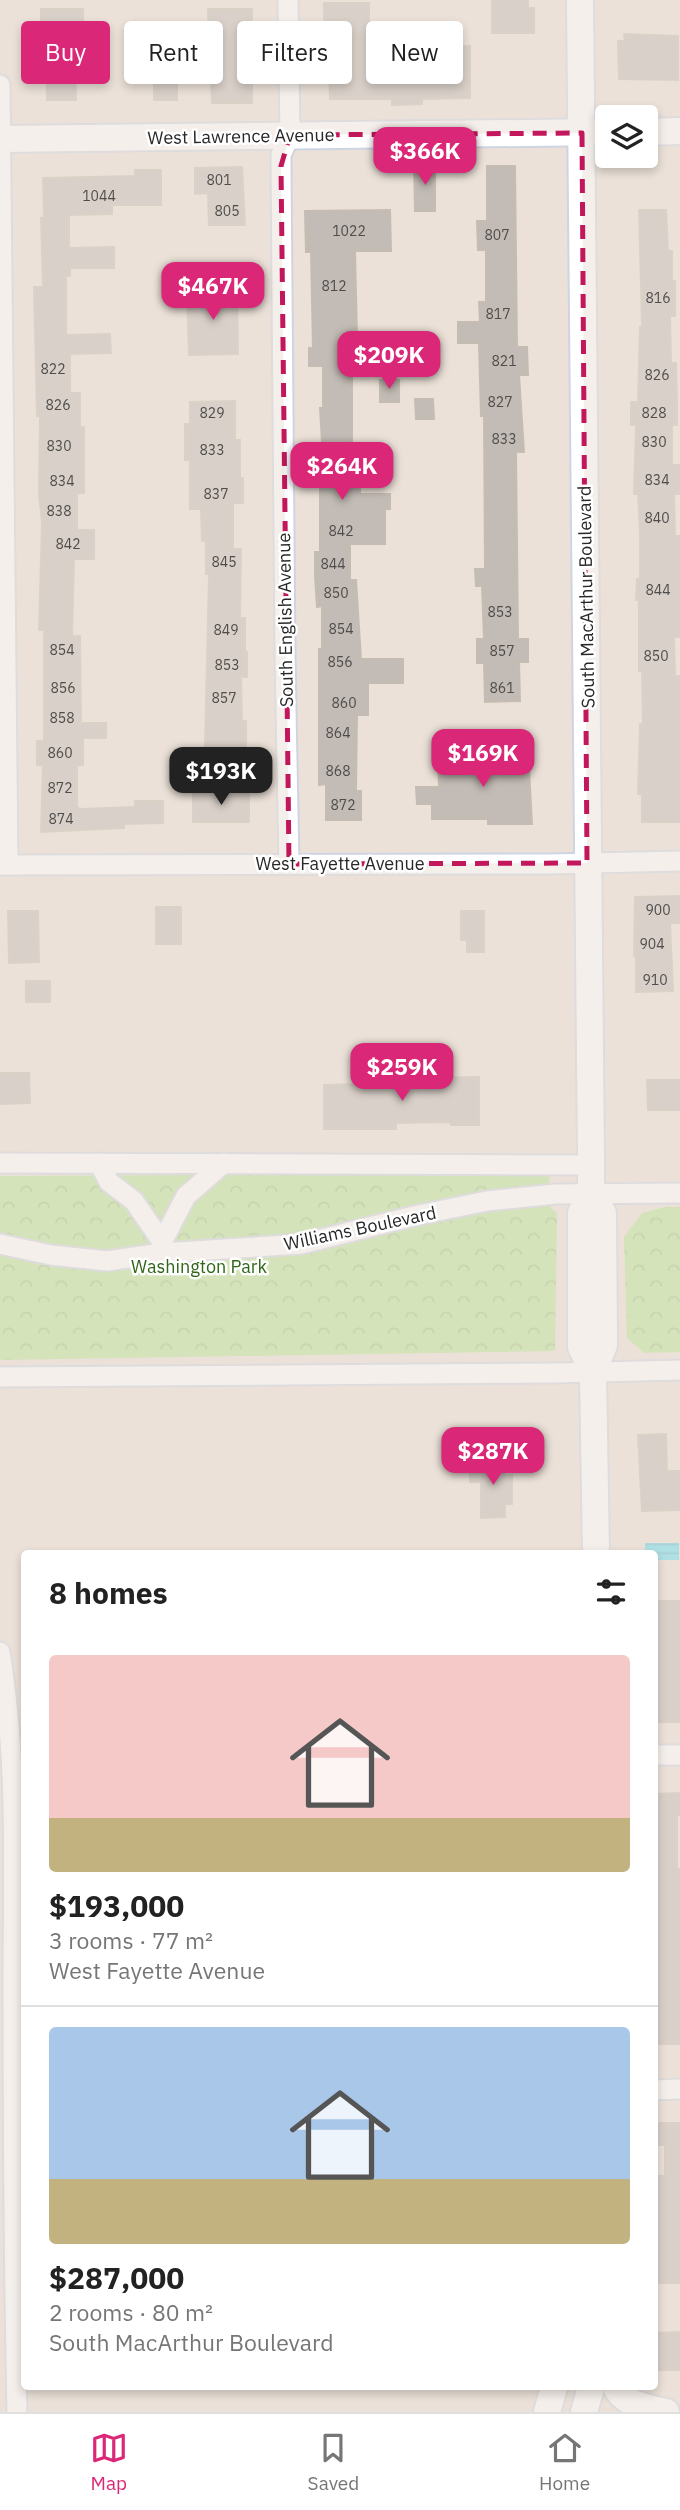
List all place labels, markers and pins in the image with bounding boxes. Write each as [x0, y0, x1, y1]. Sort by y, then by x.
pin: $366K [376, 128, 474, 187]
pin: $467K [164, 262, 262, 322]
pin: $209K [340, 332, 438, 391]
pin: $264K [293, 442, 391, 502]
pin: $169K [434, 730, 532, 789]
pin: $193K [172, 748, 270, 807]
pin: $259K [353, 1044, 451, 1103]
pin: $287K [444, 1428, 542, 1487]

